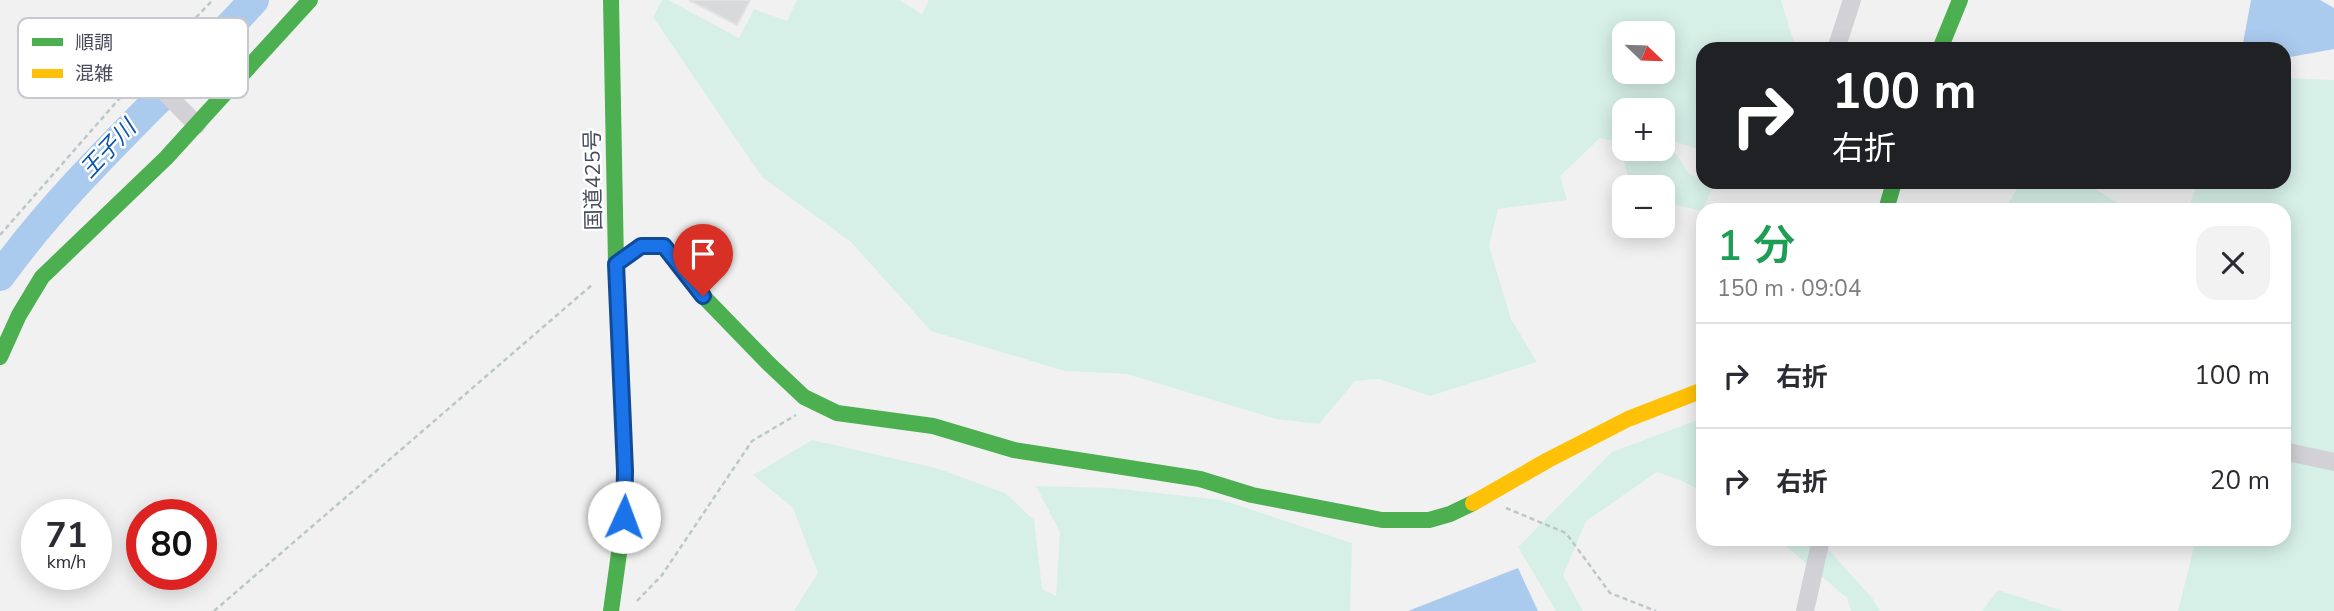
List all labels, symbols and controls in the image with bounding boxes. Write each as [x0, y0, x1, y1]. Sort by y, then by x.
legend [18, 18, 248, 98]
north arrow [1612, 21, 1675, 84]
map controls [1612, 21, 1675, 238]
text: 順調 [75, 30, 113, 56]
text: 100 m [1832, 58, 1976, 125]
text: 混雑 [75, 61, 113, 87]
icon: right [1717, 70, 1808, 161]
button: + [1612, 98, 1675, 161]
water label: 王子川 [73, 111, 145, 185]
text: 右折 [1832, 127, 1896, 170]
street label: 国道425号 [578, 129, 608, 231]
button: − [1612, 175, 1675, 238]
text: 1 分 [1717, 218, 1795, 275]
pin [673, 224, 733, 296]
button: close [2196, 226, 2270, 300]
icon: arrive [684, 235, 722, 273]
text: 150 m · 09:04 [1717, 273, 1862, 304]
icon: right [1717, 357, 1755, 395]
text: 100 m [2194, 358, 2270, 393]
text: 右折 [1776, 360, 1828, 395]
icon: right [1717, 462, 1755, 500]
text: 20 m [2210, 463, 2270, 498]
text: 右折 [1776, 465, 1828, 500]
position arrow [587, 480, 661, 554]
speed limit sign: 80 [126, 499, 217, 590]
text: 71 [45, 512, 88, 559]
text: km/h [47, 550, 86, 574]

